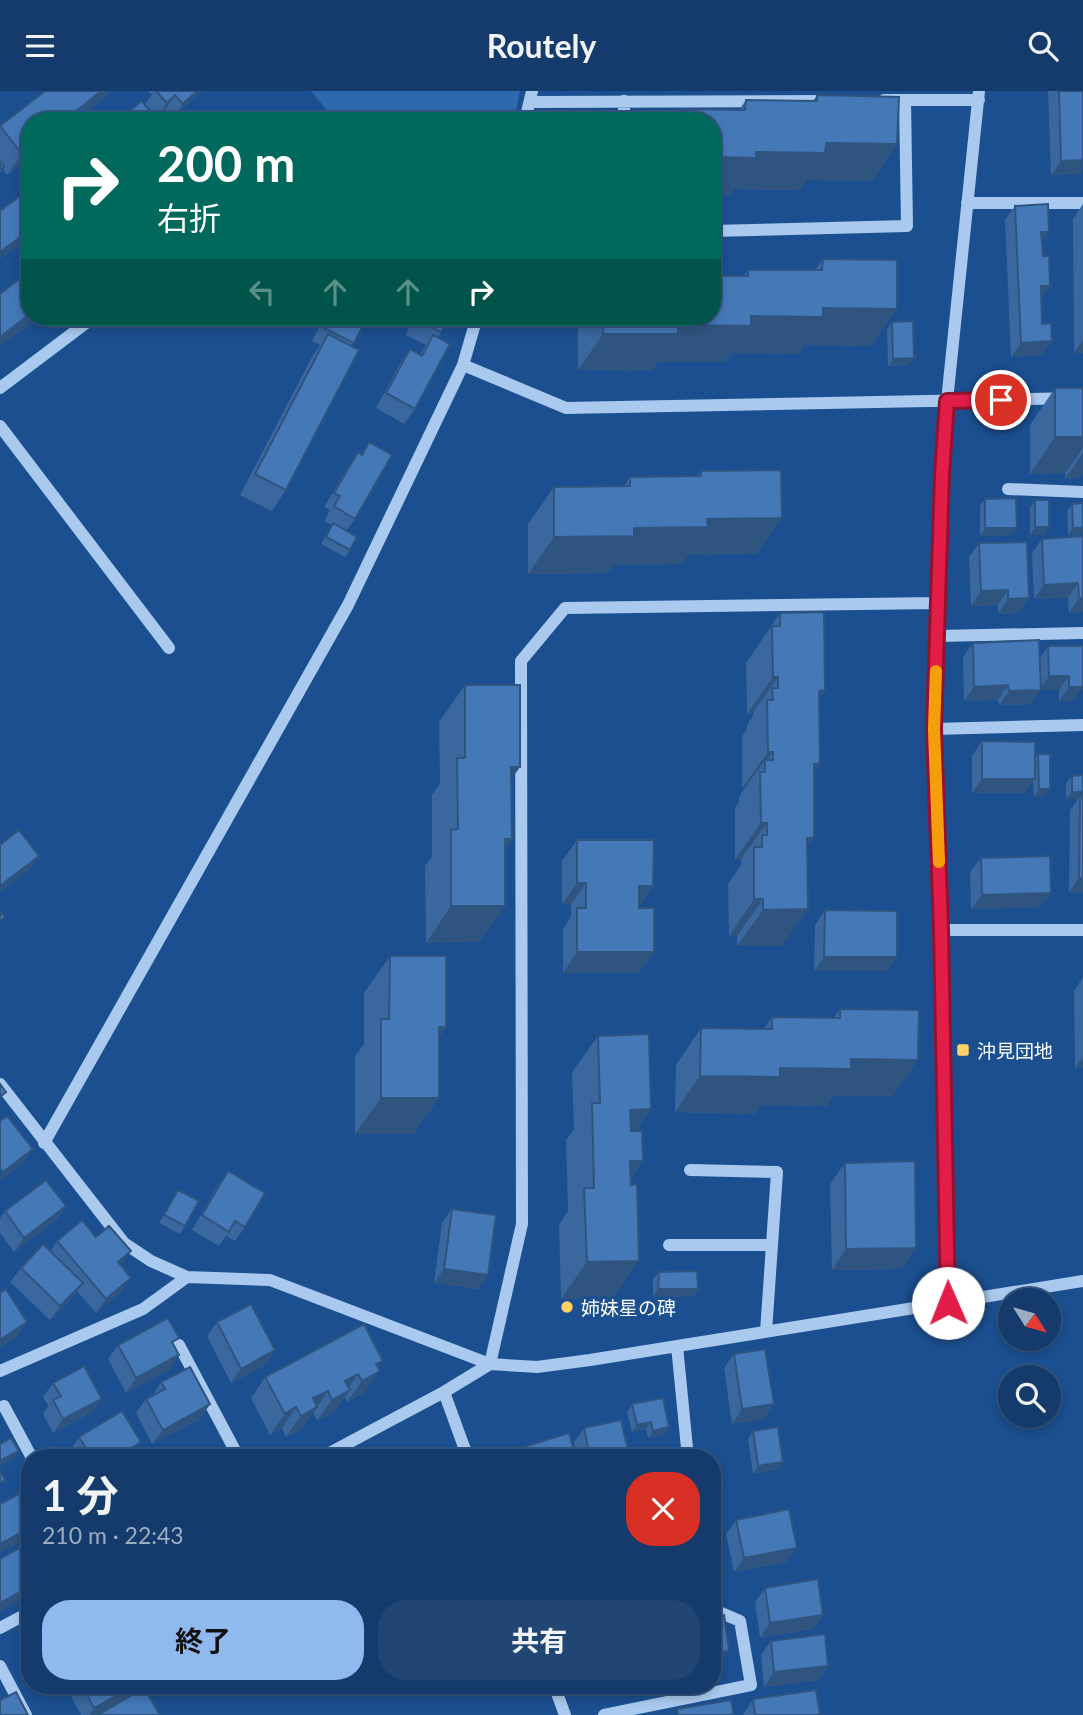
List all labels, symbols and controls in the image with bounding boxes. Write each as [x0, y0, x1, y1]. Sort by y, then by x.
text: Routely [487, 26, 596, 65]
icon: menu [21, 27, 59, 65]
icon: search [1024, 27, 1062, 65]
text: 200 m [157, 134, 295, 192]
icon: right [42, 140, 133, 231]
text: 右折 [157, 198, 221, 237]
icon: left [243, 273, 281, 311]
icon: ahead [316, 273, 354, 311]
icon: ahead [389, 273, 427, 311]
icon: right [462, 273, 500, 311]
pin [971, 370, 1031, 430]
icon: arrive [982, 381, 1020, 419]
place label: 沖見団地 [977, 1039, 1053, 1062]
marker: 沖見団地 [955, 1042, 971, 1058]
position arrow [911, 1266, 985, 1340]
north arrow [998, 1288, 1060, 1351]
map controls [998, 1288, 1061, 1428]
place label: 姉妹星の碑 [581, 1296, 676, 1319]
marker: 姉妹星の碑 [559, 1299, 575, 1315]
button: search [998, 1365, 1061, 1428]
text: 1 分 [42, 1470, 119, 1520]
button: close [626, 1472, 700, 1546]
text: 210 m · 22:43 [42, 1521, 184, 1549]
button: 終了 [42, 1600, 364, 1680]
button: 共有 [378, 1600, 700, 1680]

